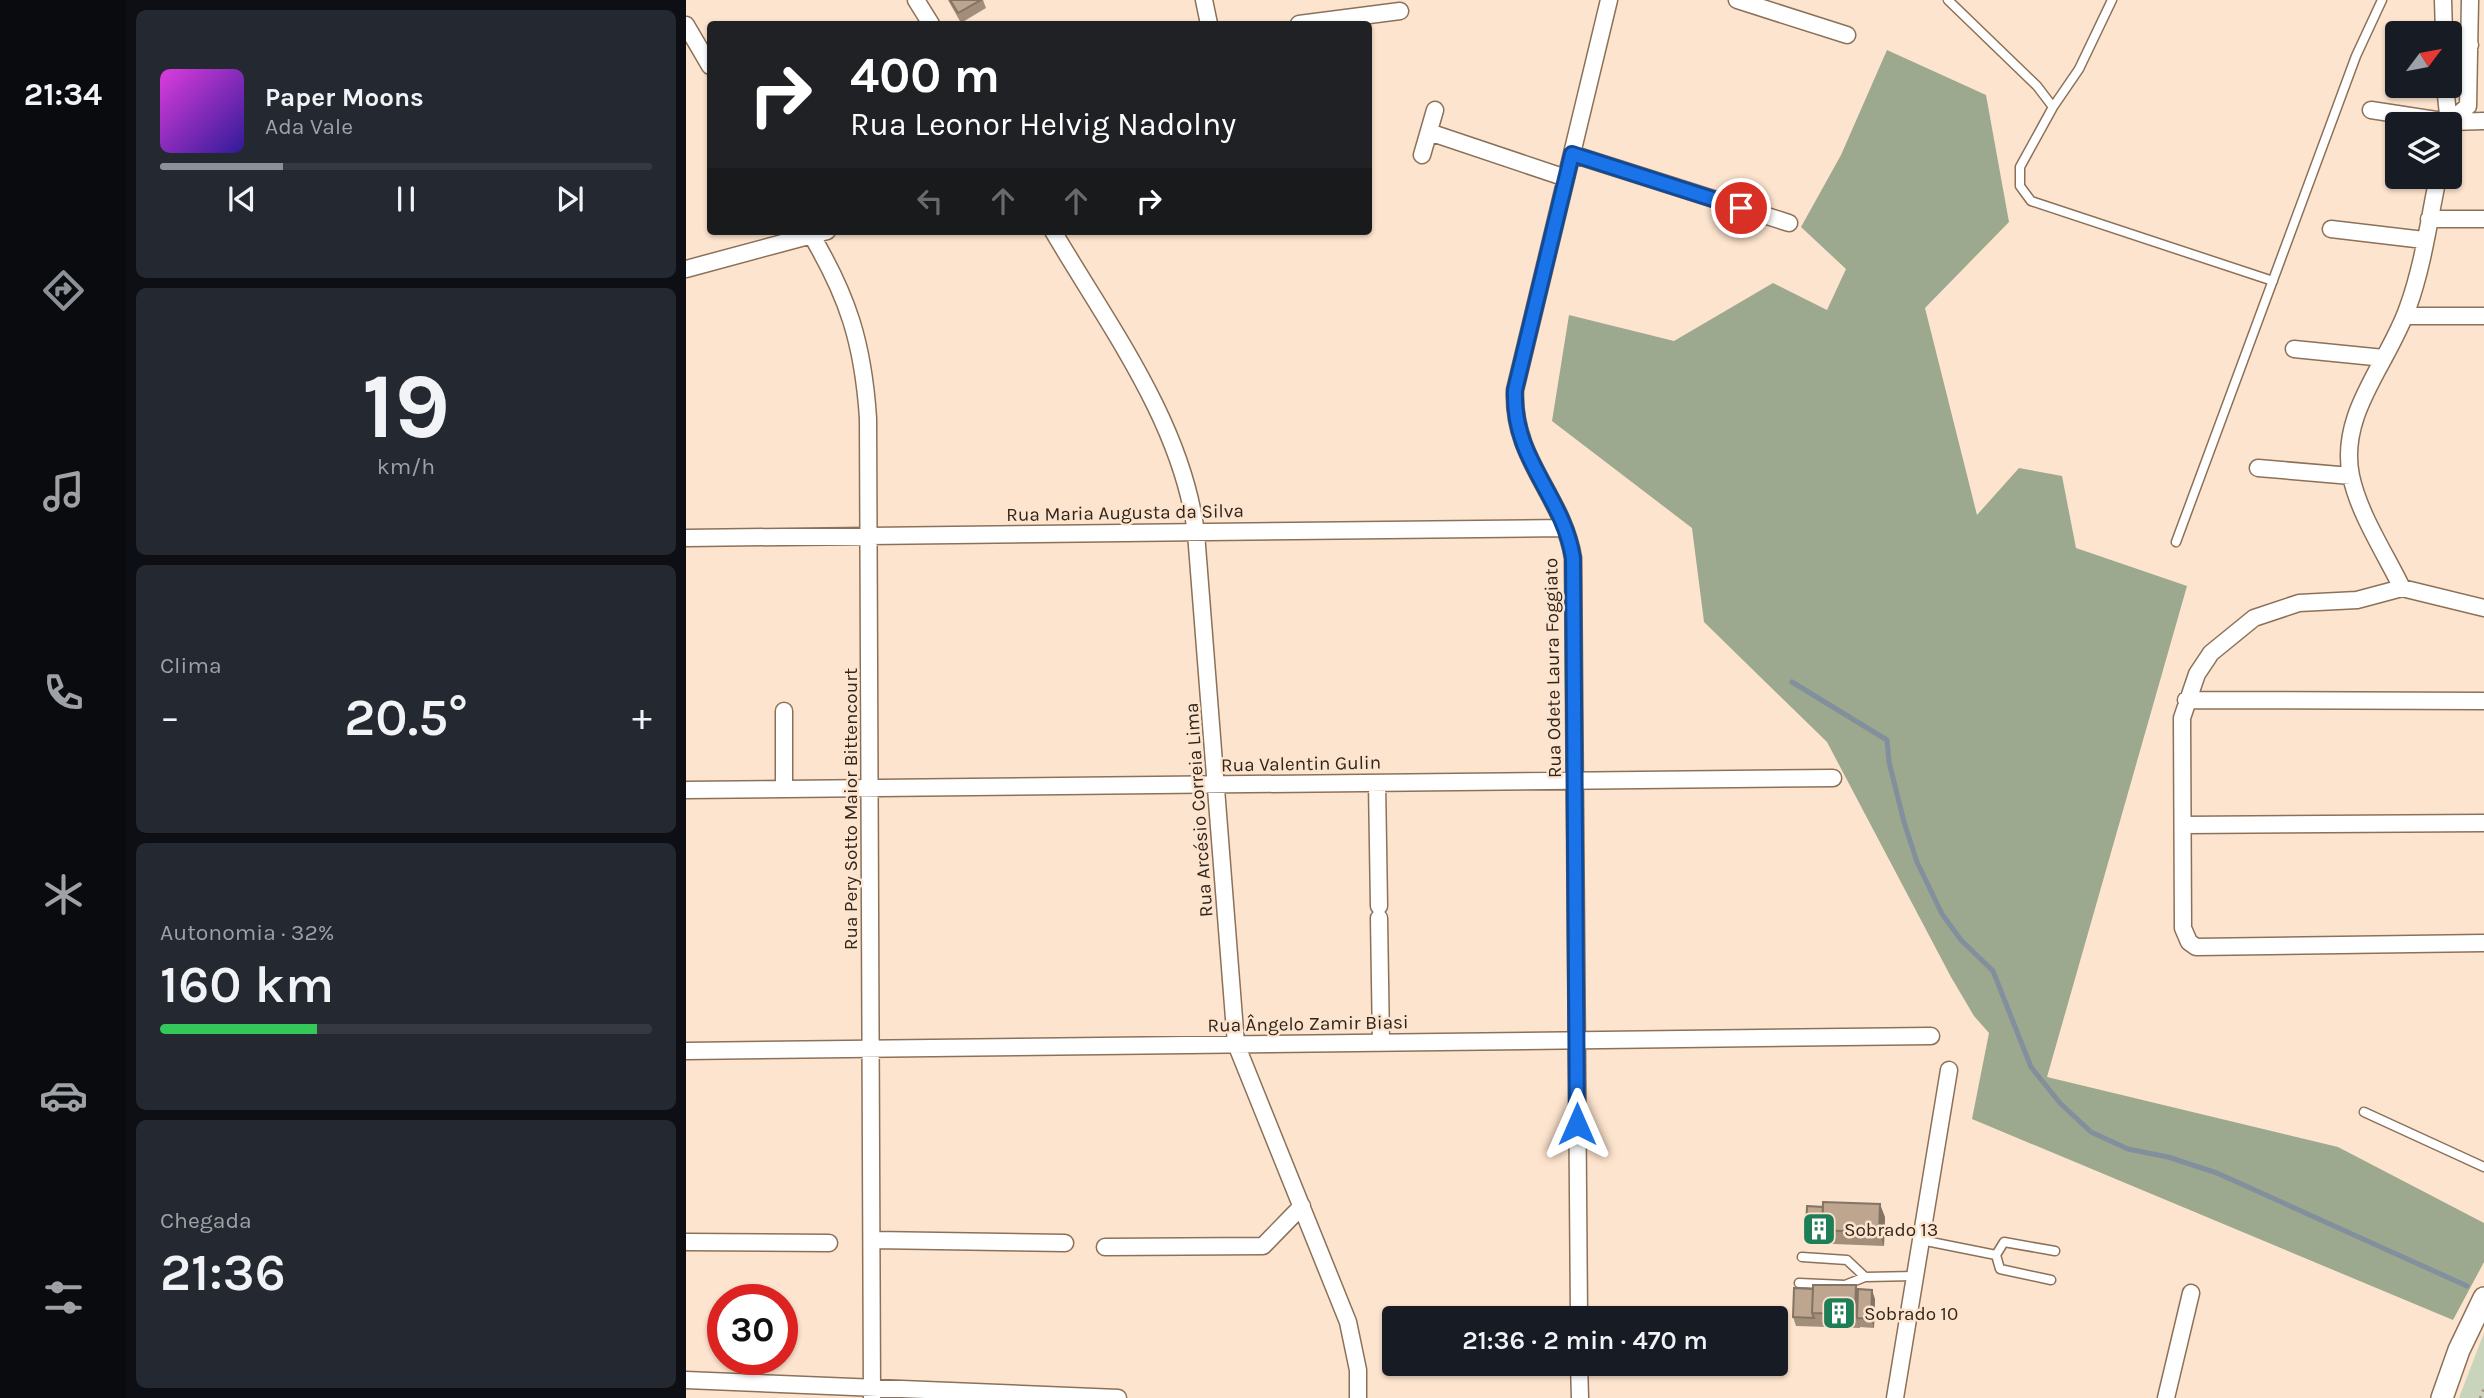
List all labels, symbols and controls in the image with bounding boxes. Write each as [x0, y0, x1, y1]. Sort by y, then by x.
north arrow [2385, 21, 2462, 98]
map controls [2385, 21, 2462, 189]
text: 400 m [850, 47, 1000, 104]
icon: right [735, 49, 826, 140]
text: 21:34 [24, 76, 102, 113]
text: Paper Moons [265, 82, 424, 113]
text: Rua Leonor Helvig Nadolny [850, 106, 1236, 143]
button: layers [2385, 112, 2462, 189]
text: Ada Vale [265, 113, 353, 140]
pin [1711, 178, 1771, 238]
icon: previous [223, 180, 261, 218]
icon: pause [387, 180, 425, 218]
icon: next [551, 180, 589, 218]
icon: left [911, 182, 949, 220]
icon: ahead [984, 182, 1022, 220]
icon: ahead [1057, 182, 1095, 220]
icon: right [1130, 182, 1168, 220]
icon: arrive [1722, 189, 1760, 227]
icon: directions [39, 266, 88, 315]
text: 19 [362, 354, 450, 460]
text: km/h [377, 453, 435, 480]
icon: music [39, 467, 88, 516]
street label: Rua Maria Augusta da Silva [1006, 500, 1244, 526]
street label: Rua Odete Laura Foggiato [1540, 558, 1566, 778]
text: Clima [160, 652, 222, 679]
icon: phone [39, 668, 88, 717]
street label: Rua Pery Sotto Maior Bittencourt [840, 668, 862, 950]
text: 20.5° [344, 687, 468, 748]
text: − [160, 695, 180, 740]
text: + [632, 695, 652, 740]
street label: Rua Arcésio Correia Lima [1181, 702, 1217, 918]
street label: Rua Valentin Gulin [1221, 752, 1381, 776]
icon: climate [39, 870, 88, 919]
text: Autonomia · 32% [160, 919, 334, 946]
text: 160 km [160, 954, 334, 1015]
street label: Rua Ângelo Zamir Biasi [1207, 1011, 1409, 1037]
icon: car [39, 1071, 88, 1120]
position arrow [1540, 1087, 1614, 1161]
text: Chegada [160, 1207, 252, 1234]
building icon: Sobrado 13 [1800, 1210, 1838, 1248]
place label: Sobrado 13 [1844, 1219, 1938, 1241]
text: 21:36 [160, 1242, 286, 1303]
icon: filters [39, 1273, 88, 1322]
speed limit sign: 30 [707, 1284, 798, 1375]
building icon: Sobrado 10 [1820, 1294, 1858, 1332]
place label: Sobrado 10 [1864, 1303, 1958, 1325]
text: 21:36 · 2 min · 470 m [1462, 1325, 1708, 1356]

